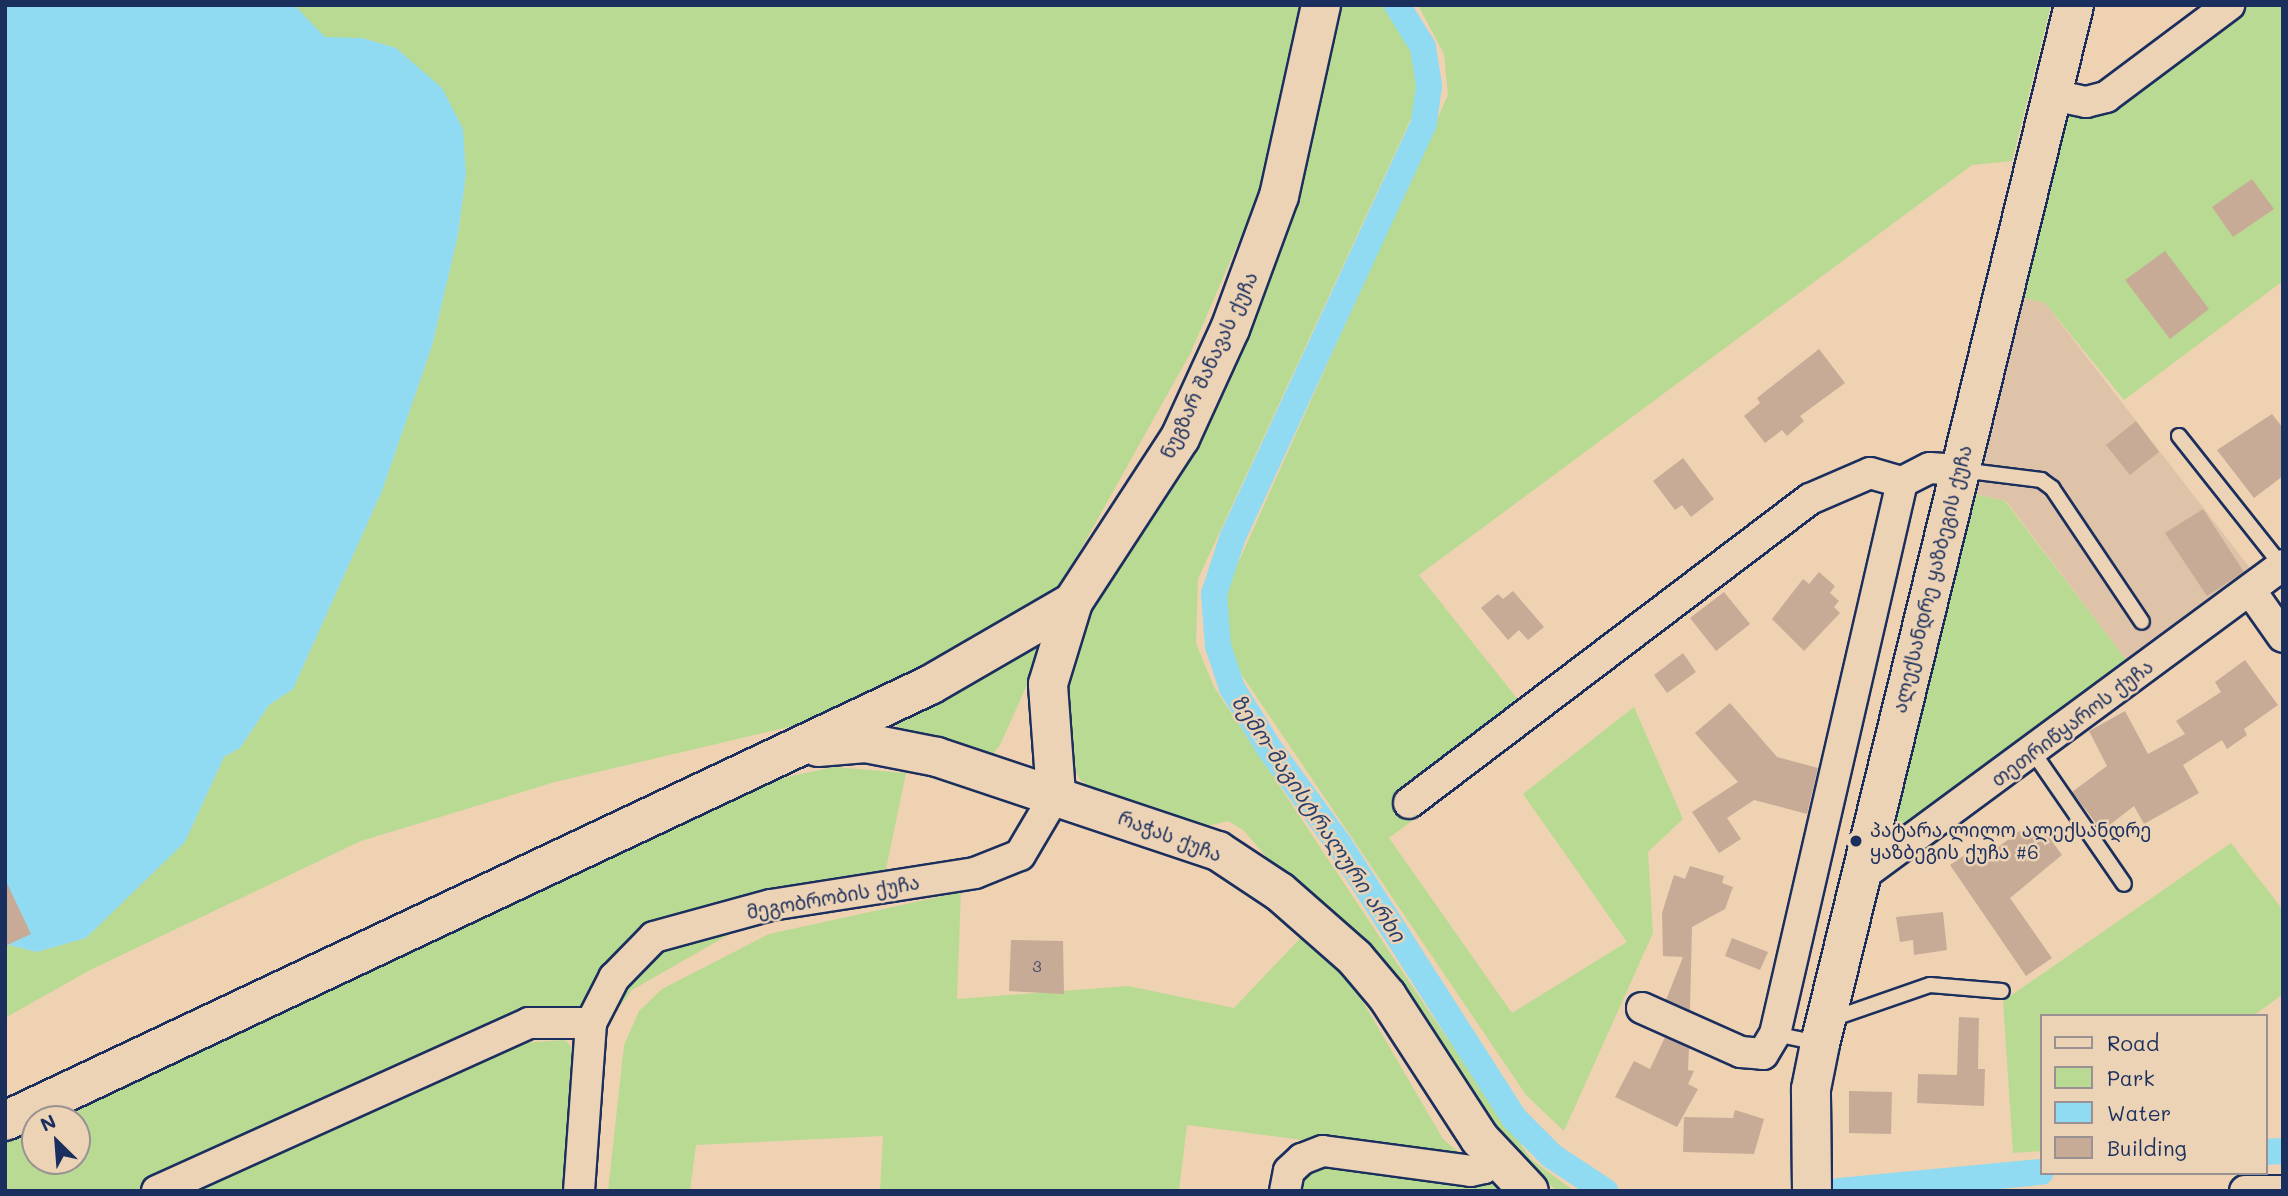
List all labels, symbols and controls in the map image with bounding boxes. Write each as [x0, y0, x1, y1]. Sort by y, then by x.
street label: ნუგზარ შანავას ქუჩა [1156, 268, 1262, 462]
street label: ალექსანდრე ყაზბეგის ქუჩა [1888, 443, 1976, 715]
street label: თეთრიწყაროს ქუჩა [1987, 655, 2157, 791]
water label: ზემო-მაგისტრალური არხი [1227, 690, 1411, 946]
street label: რაჭას ქუჩა [1115, 806, 1225, 866]
place label: პატარა ლილო ალექსანდრე ყაზბეგის ქუჩა #6 [1870, 819, 2151, 863]
marker: პატარა ლილო ალექსანდრე ყაზბეგის ქუჩა #6 [1848, 833, 1864, 849]
street label: მეგობრობის ქუჩა [745, 871, 921, 923]
house number: 3 [1032, 956, 1042, 976]
legend [2039, 1014, 2267, 1175]
text: Road [2107, 1029, 2159, 1056]
text: Park [2107, 1064, 2155, 1091]
text: Water [2107, 1099, 2171, 1126]
north arrow [21, 1105, 91, 1175]
text: N [36, 1108, 60, 1137]
text: Building [2107, 1134, 2187, 1161]

